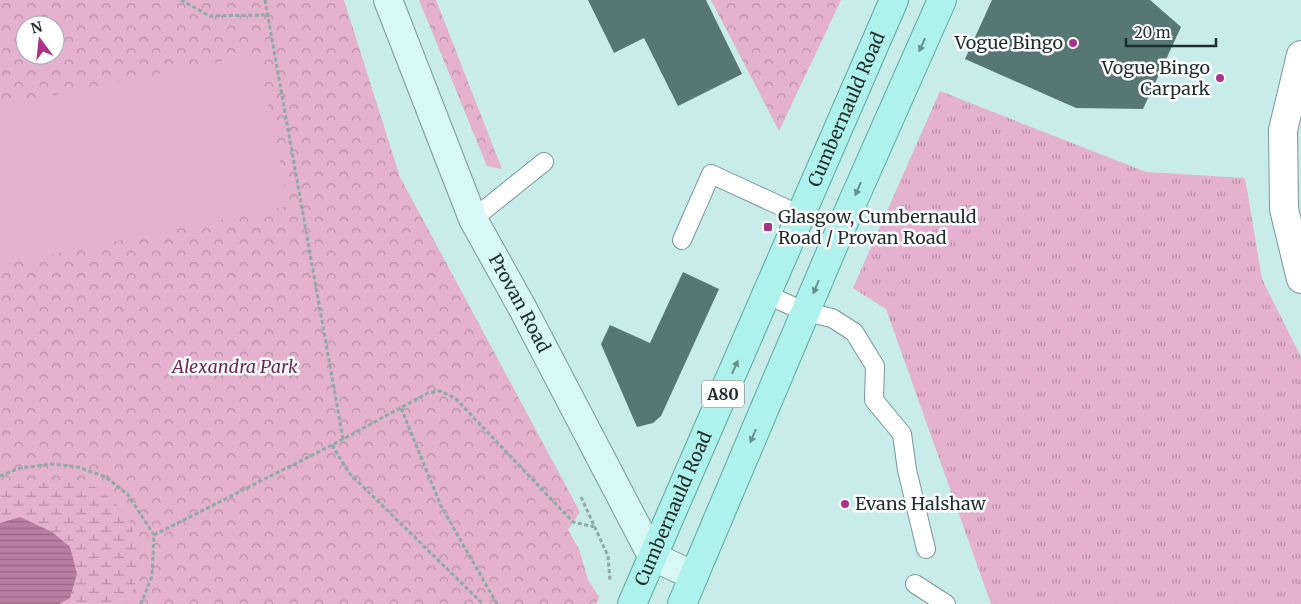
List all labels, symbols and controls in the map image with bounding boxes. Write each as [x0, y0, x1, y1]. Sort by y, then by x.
north arrow [15, 15, 65, 65]
scale bar [1126, 15, 1216, 47]
text: N [29, 17, 44, 38]
text: 20 m [1134, 23, 1171, 42]
street label: Cumbernauld Road [802, 28, 890, 190]
place label: Vogue Bingo [954, 31, 1063, 54]
one-way arrow [918, 37, 927, 52]
marker: Vogue Bingo [1067, 37, 1079, 49]
place label: Vogue Bingo Carpark [1101, 56, 1211, 100]
marker: Vogue Bingo Carpark [1214, 72, 1226, 84]
one-way arrow [854, 182, 862, 196]
place label: Glasgow, Cumbernauld Road / Provan Road [778, 205, 977, 249]
marker: Glasgow, Cumbernauld Road / Provan Road [762, 221, 774, 233]
street label: Provan Road [484, 249, 556, 357]
one-way arrow [812, 280, 820, 294]
park label: Alexandra Park [170, 355, 298, 378]
one-way arrow [732, 360, 740, 374]
road number: A80 [702, 380, 744, 408]
street label: Cumbernauld Road [629, 427, 717, 589]
one-way arrow [748, 429, 756, 443]
place label: Evans Halshaw [855, 492, 986, 515]
marker: Evans Halshaw [839, 498, 851, 510]

